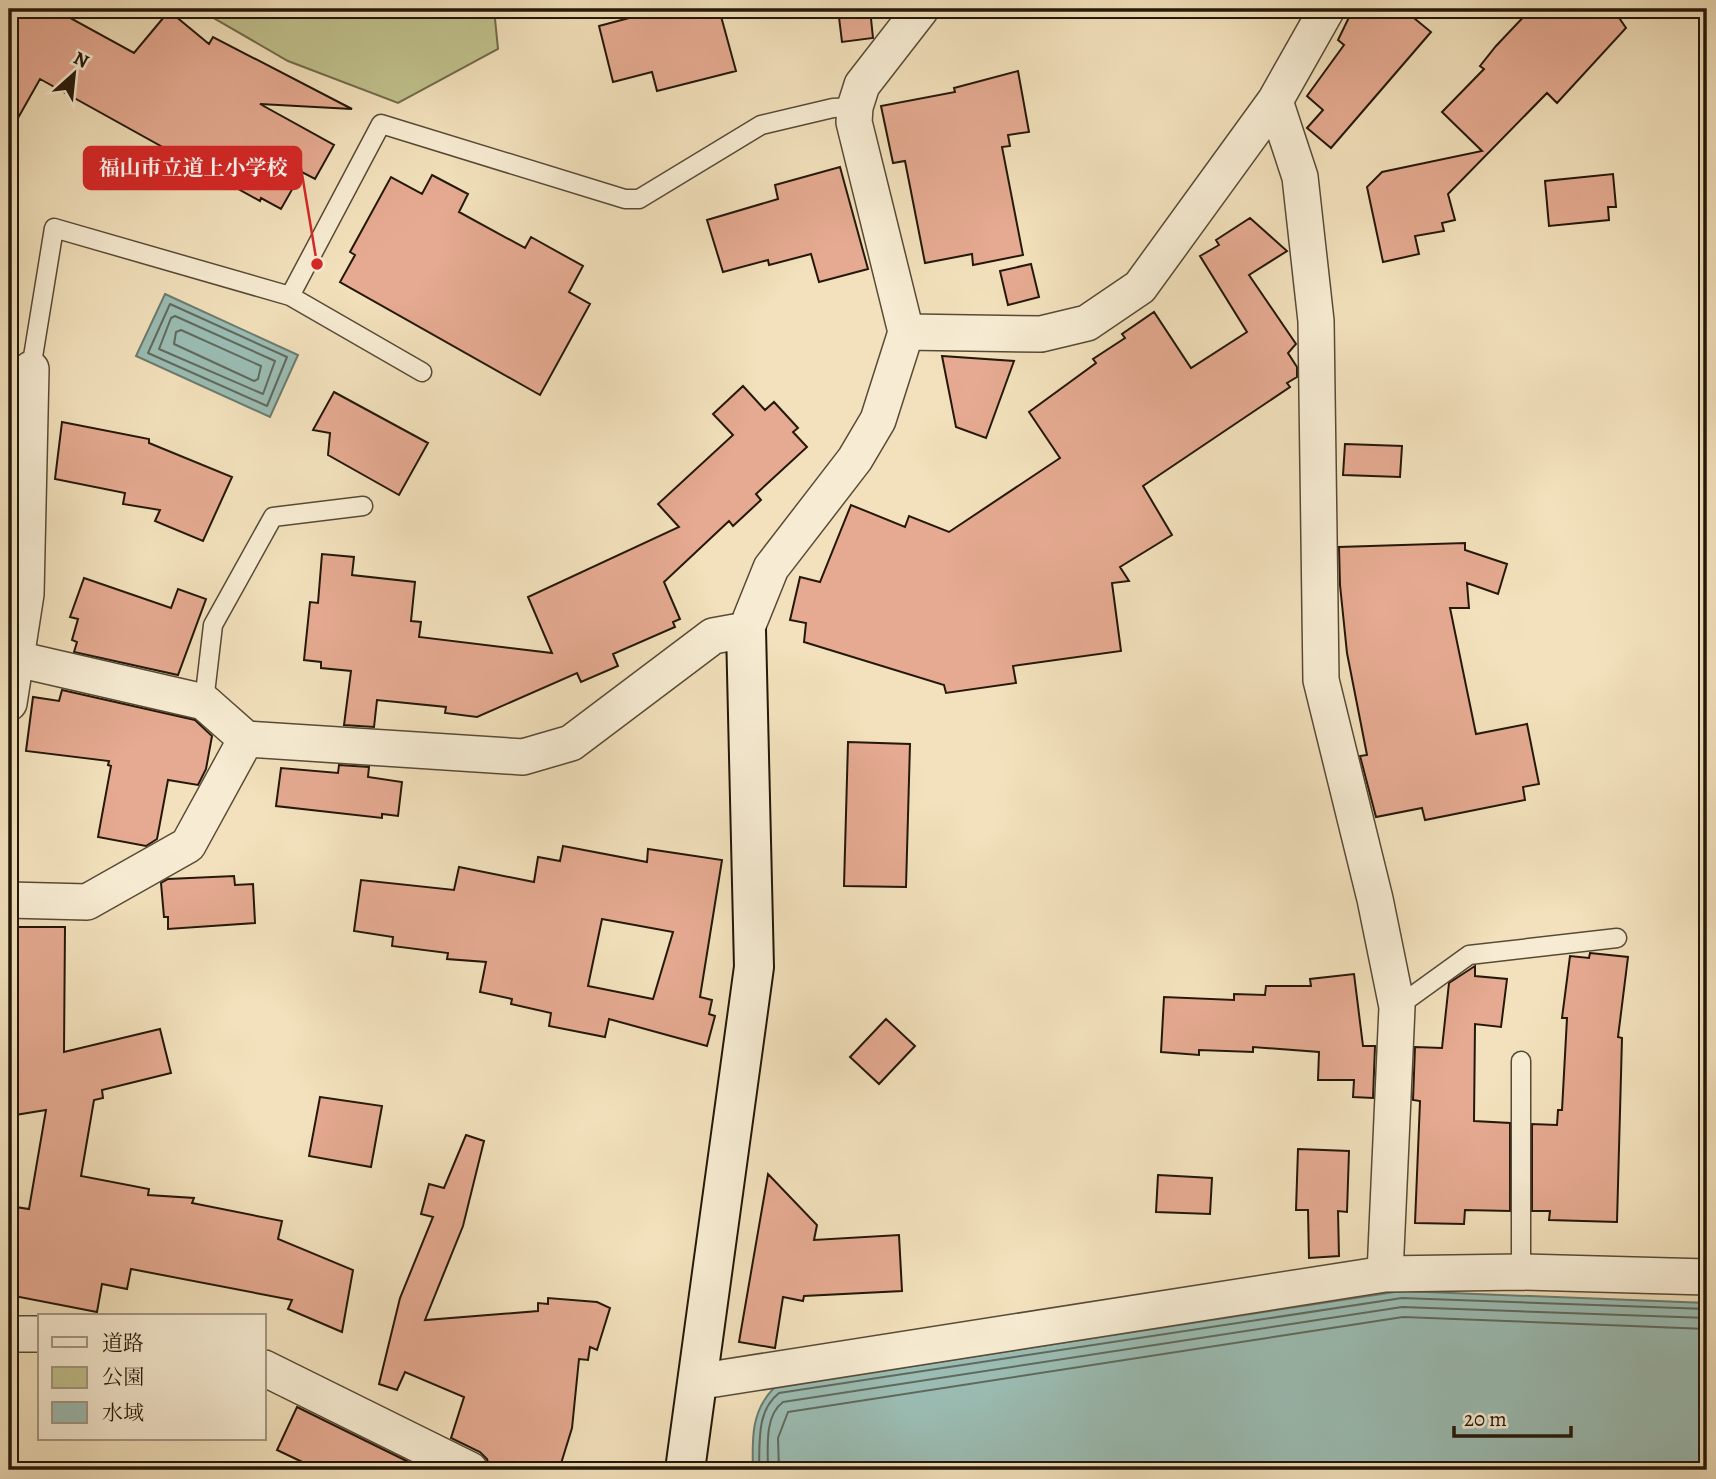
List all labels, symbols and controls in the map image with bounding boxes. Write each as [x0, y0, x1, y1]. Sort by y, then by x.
north arrow [38, 38, 108, 108]
text: N [69, 45, 93, 75]
callout: 福山市立道上小学校 [84, 147, 301, 189]
text: 福山市立道上小学校 [99, 154, 288, 182]
legend [38, 1314, 266, 1440]
text: 道路 [102, 1329, 144, 1357]
text: 公園 [102, 1363, 144, 1391]
scale bar [1454, 1395, 1571, 1439]
text: 水域 [102, 1399, 144, 1427]
text: 20 m [1464, 1405, 1507, 1433]

